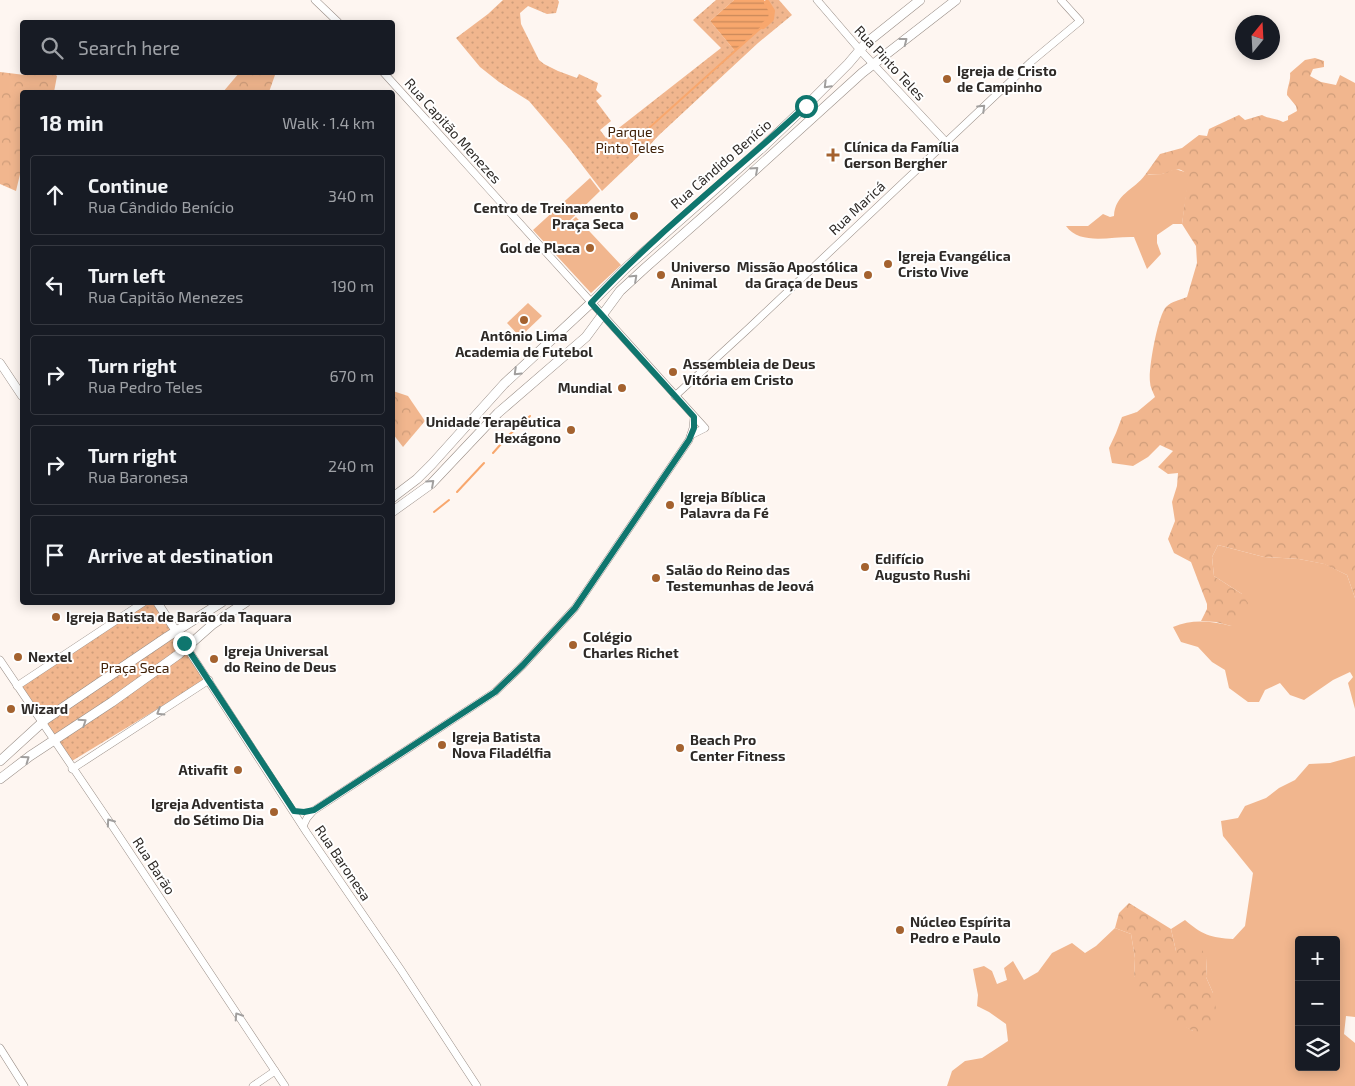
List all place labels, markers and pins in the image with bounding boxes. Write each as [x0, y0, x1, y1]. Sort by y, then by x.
place label: Igreja de Cristo de Campinho [957, 62, 1057, 95]
marker: Igreja de Cristo de Campinho [941, 73, 953, 85]
place label: Clínica da Família Gerson Bergher [844, 138, 959, 171]
marker: Clínica da Família Gerson Bergher [826, 148, 840, 162]
place label: Centro de Treinamento Praça Seca [474, 199, 624, 233]
marker: Centro de Treinamento Praça Seca [628, 210, 640, 222]
place label: Gol de Placa [500, 239, 580, 256]
marker: Gol de Placa [584, 242, 596, 254]
place label: Igreja Evangélica Cristo Vive [898, 247, 1011, 280]
place label: Universo Animal [671, 258, 730, 291]
place label: Missão Apostólica da Graça de Deus [737, 258, 858, 292]
marker: Igreja Evangélica Cristo Vive [882, 258, 894, 270]
marker: Universo Animal [655, 269, 667, 281]
marker: Missão Apostólica da Graça de Deus [862, 269, 874, 281]
marker: Antônio Lima Academia de Futebol [518, 314, 530, 326]
place label: Antônio Lima Academia de Futebol [455, 327, 593, 360]
place label: Assembleia de Deus Vitória em Cristo [683, 355, 815, 388]
marker: Assembleia de Deus Vitória em Cristo [667, 366, 679, 378]
place label: Mundial [558, 379, 612, 396]
marker: Mundial [616, 382, 628, 394]
place label: Unidade Terapêutica Hexágono [426, 413, 561, 446]
marker: Unidade Terapêutica Hexágono [565, 424, 577, 436]
place label: Igreja Bíblica Palavra da Fé [680, 488, 769, 521]
marker: Igreja Bíblica Palavra da Fé [664, 499, 676, 511]
place label: Edifício Augusto Rushi [875, 550, 970, 583]
place label: Salão do Reino das Testemunhas de Jeová [666, 561, 814, 594]
marker: Edifício Augusto Rushi [859, 561, 871, 573]
marker: Salão do Reino das Testemunhas de Jeová [650, 572, 662, 584]
place label: Igreja Batista de Barão da Taquara [66, 608, 292, 625]
marker: Igreja Batista de Barão da Taquara [50, 611, 62, 623]
place label: Colégio Charles Richet [583, 628, 679, 661]
marker: Colégio Charles Richet [567, 639, 579, 651]
place label: Igreja Universal do Reino de Deus [224, 642, 337, 675]
place label: Nextel [28, 648, 73, 665]
marker: Nextel [12, 651, 24, 663]
marker: Igreja Universal do Reino de Deus [208, 653, 220, 665]
place label: Wizard [21, 700, 68, 717]
marker: Wizard [5, 703, 17, 715]
place label: Igreja Batista Nova Filadélfia [452, 728, 551, 761]
place label: Beach Pro Center Fitness [690, 731, 786, 764]
marker: Igreja Batista Nova Filadélfia [436, 739, 448, 751]
marker: Beach Pro Center Fitness [674, 742, 686, 754]
place label: Ativafit [179, 761, 228, 778]
marker: Ativafit [232, 764, 244, 776]
place label: Igreja Adventista do Sétimo Dia [151, 795, 264, 828]
marker: Igreja Adventista do Sétimo Dia [268, 806, 280, 818]
place label: Núcleo Espírita Pedro e Paulo [910, 913, 1011, 946]
marker: Núcleo Espírita Pedro e Paulo [894, 924, 906, 936]

